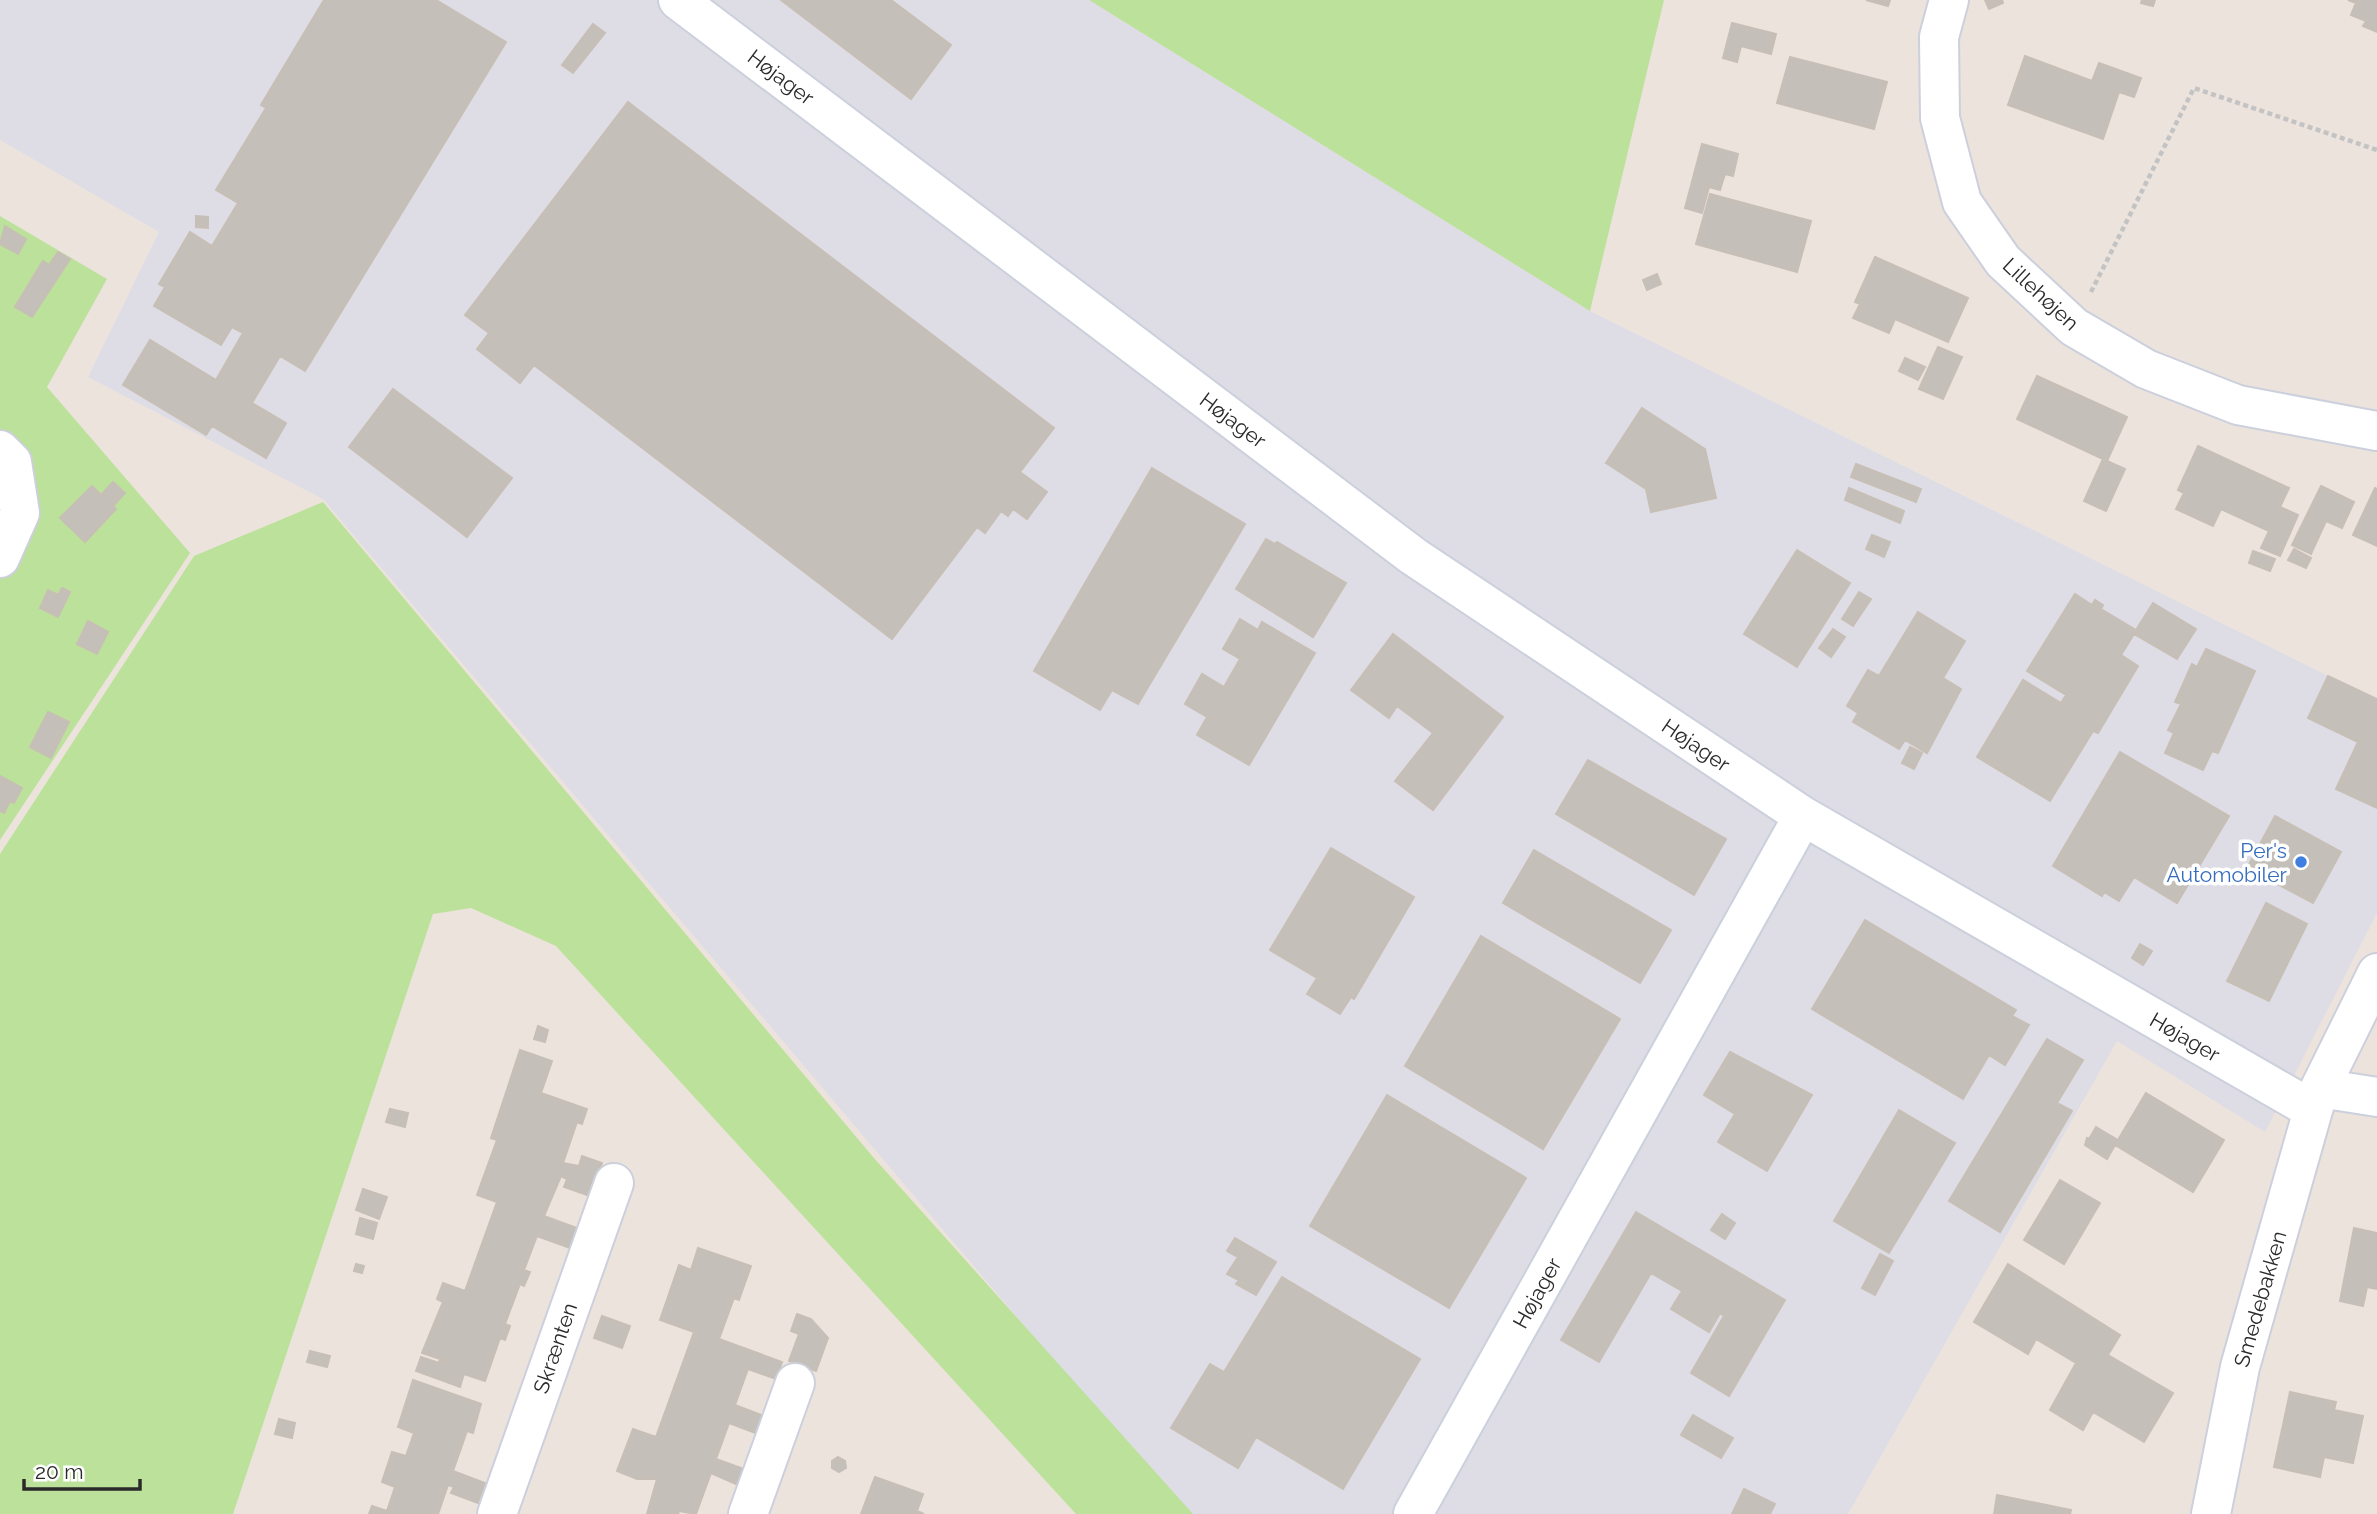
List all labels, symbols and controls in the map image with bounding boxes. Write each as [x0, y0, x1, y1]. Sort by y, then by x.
street label: Højager [743, 44, 820, 110]
street label: Lillehøjen [1998, 253, 2084, 335]
street label: Højager [1195, 387, 1272, 453]
street label: Højager [1657, 713, 1735, 777]
place label: Per's Automobiler [2166, 838, 2288, 887]
marker: Per's Automobiler [2293, 854, 2309, 870]
street label: Højager [2146, 1007, 2225, 1067]
street label: Smedebakken [2229, 1228, 2291, 1370]
street label: Højager [1507, 1253, 1567, 1333]
street label: Skrænten [528, 1299, 582, 1397]
scale bar [24, 1448, 140, 1492]
text: 20 m [35, 1459, 83, 1484]

